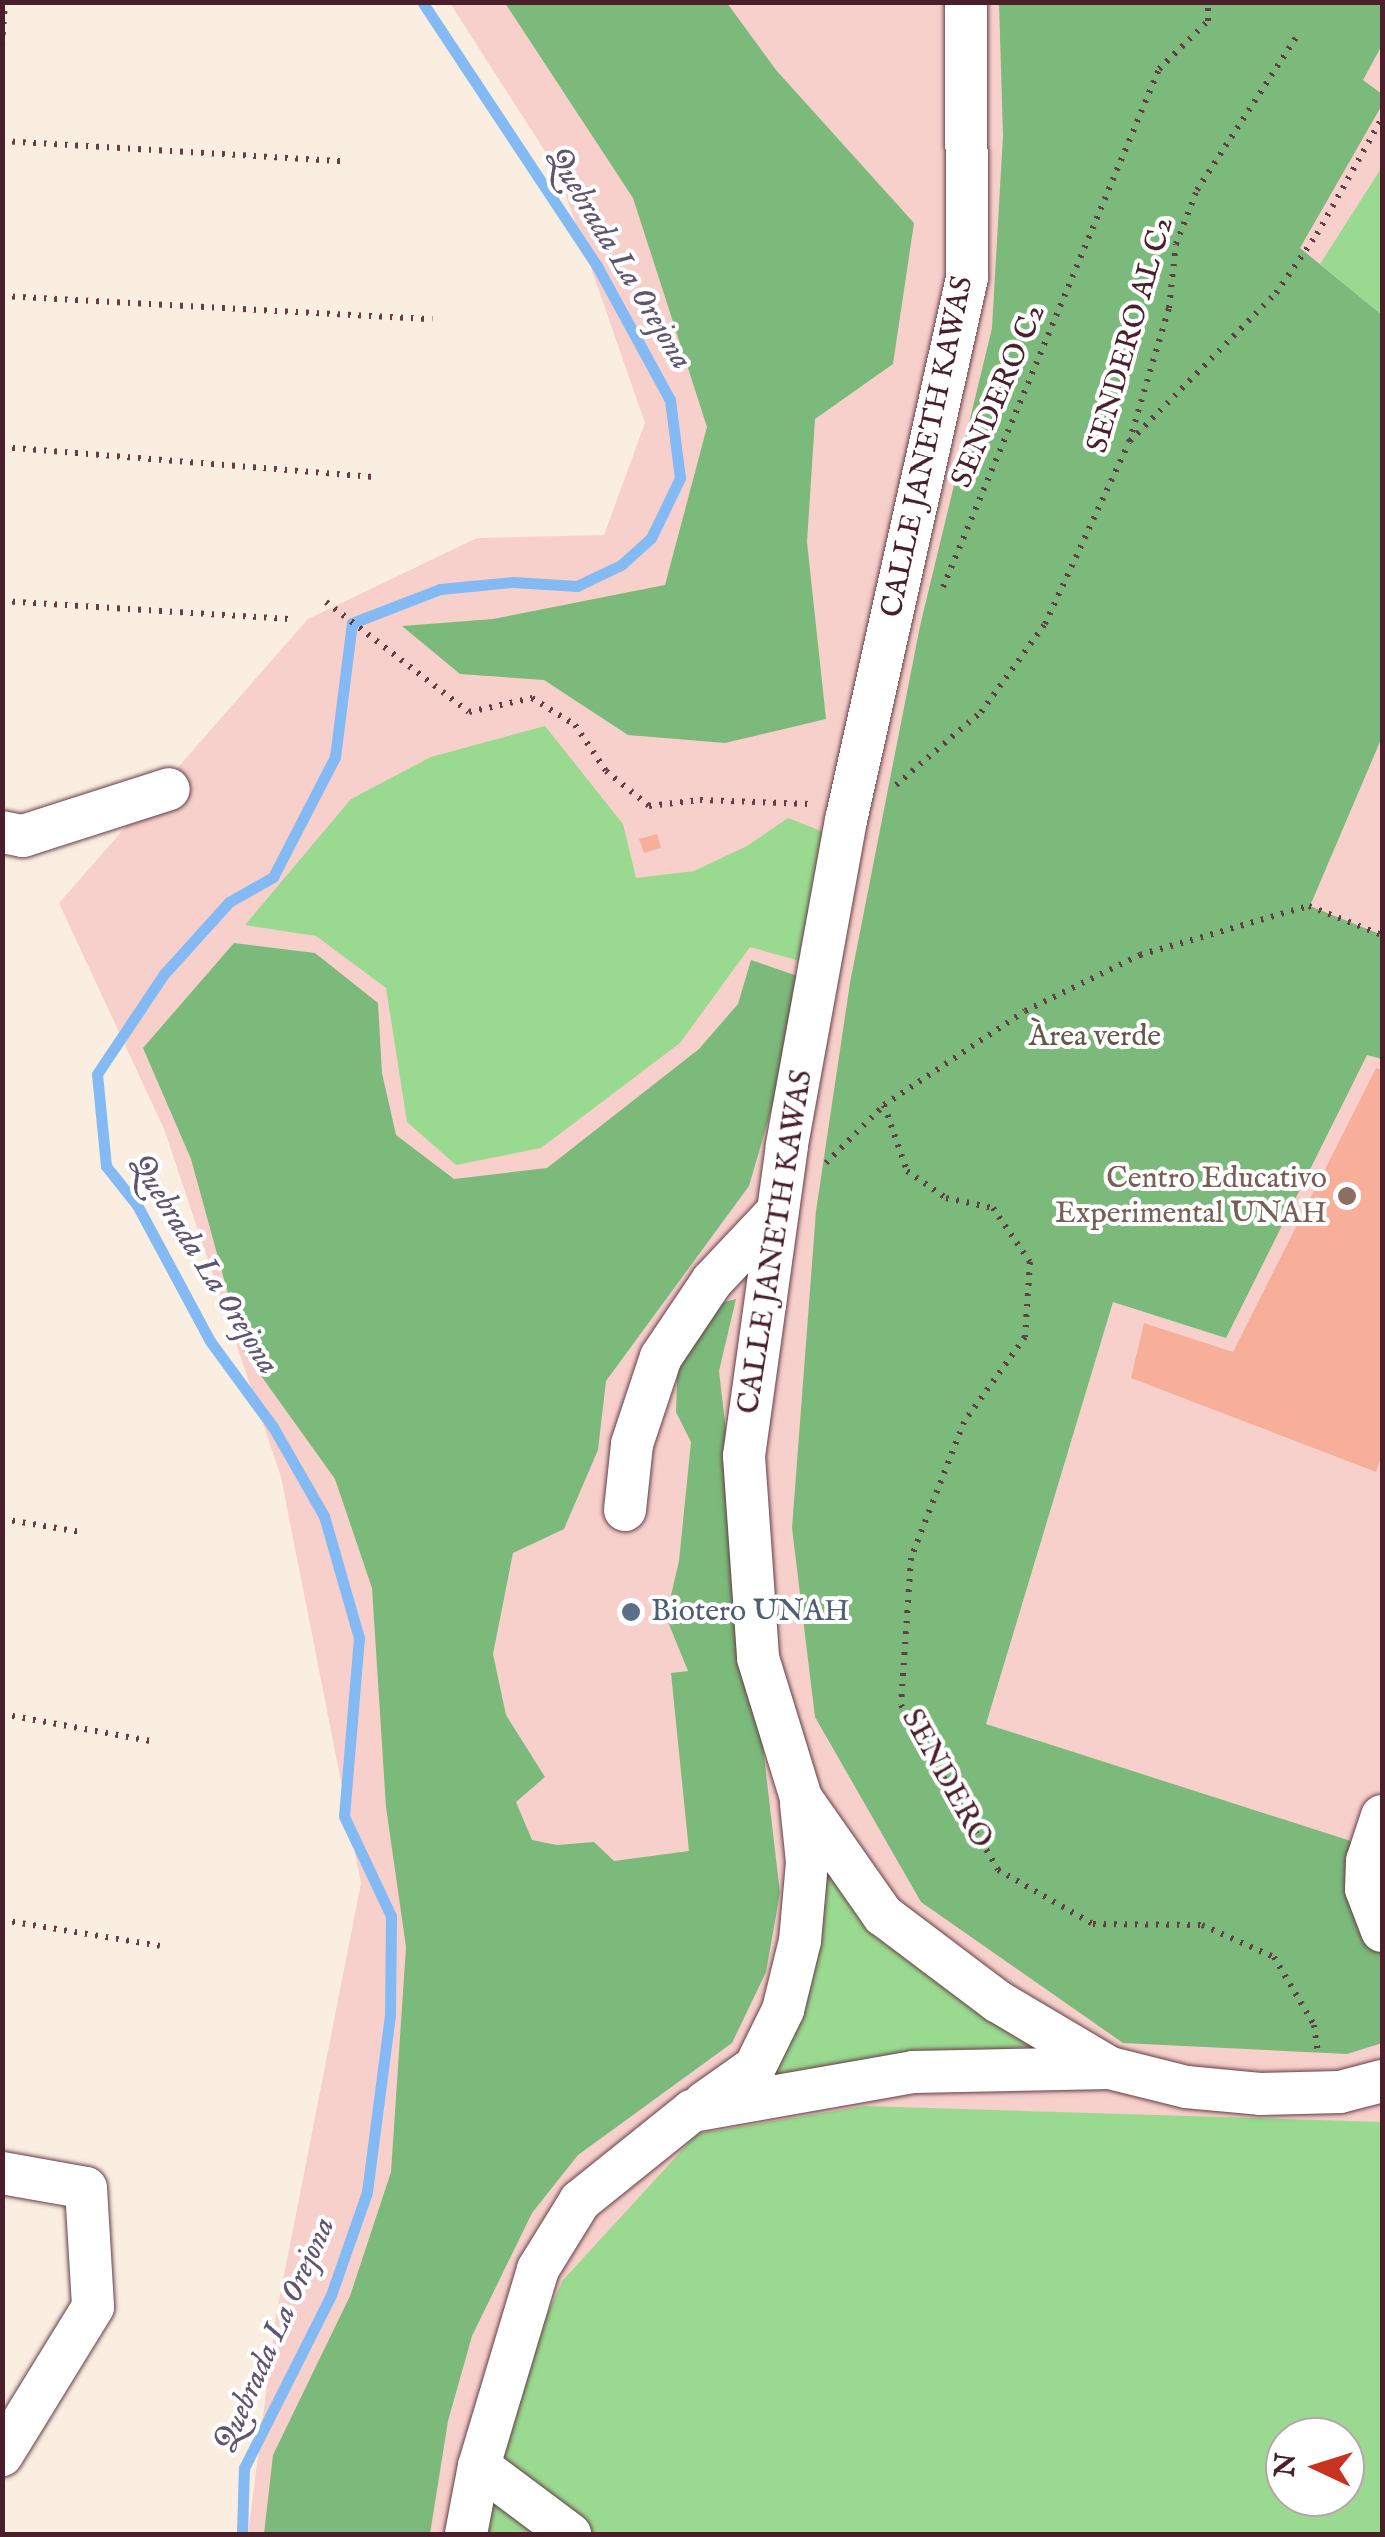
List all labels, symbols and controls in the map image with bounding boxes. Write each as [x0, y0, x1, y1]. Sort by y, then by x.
water label: Quebrada La Orejona [536, 141, 700, 377]
street label: SENDERO AL C2 [1080, 213, 1182, 457]
street label: CALLE JANETH KAWAS [874, 273, 982, 621]
street label: SENDERO C2 [944, 299, 1054, 493]
park label: Àrea verde [1029, 1019, 1161, 1055]
street label: CALLE JANETH KAWAS [731, 1067, 821, 1417]
water label: Quebrada La Orejona [120, 1148, 286, 1382]
place label: Centro Educativo Experimental UNAH [1055, 1161, 1327, 1232]
marker: Centro Educativo Experimental UNAH [1336, 1185, 1358, 1207]
place label: Biotero UNAH [651, 1594, 849, 1630]
marker: Biotero UNAH [620, 1601, 642, 1623]
street label: SENDERO [893, 1703, 999, 1855]
water label: Quebrada La Orejona [207, 2212, 345, 2458]
north arrow [1265, 2417, 1365, 2517]
text: N [1268, 2452, 1305, 2478]

